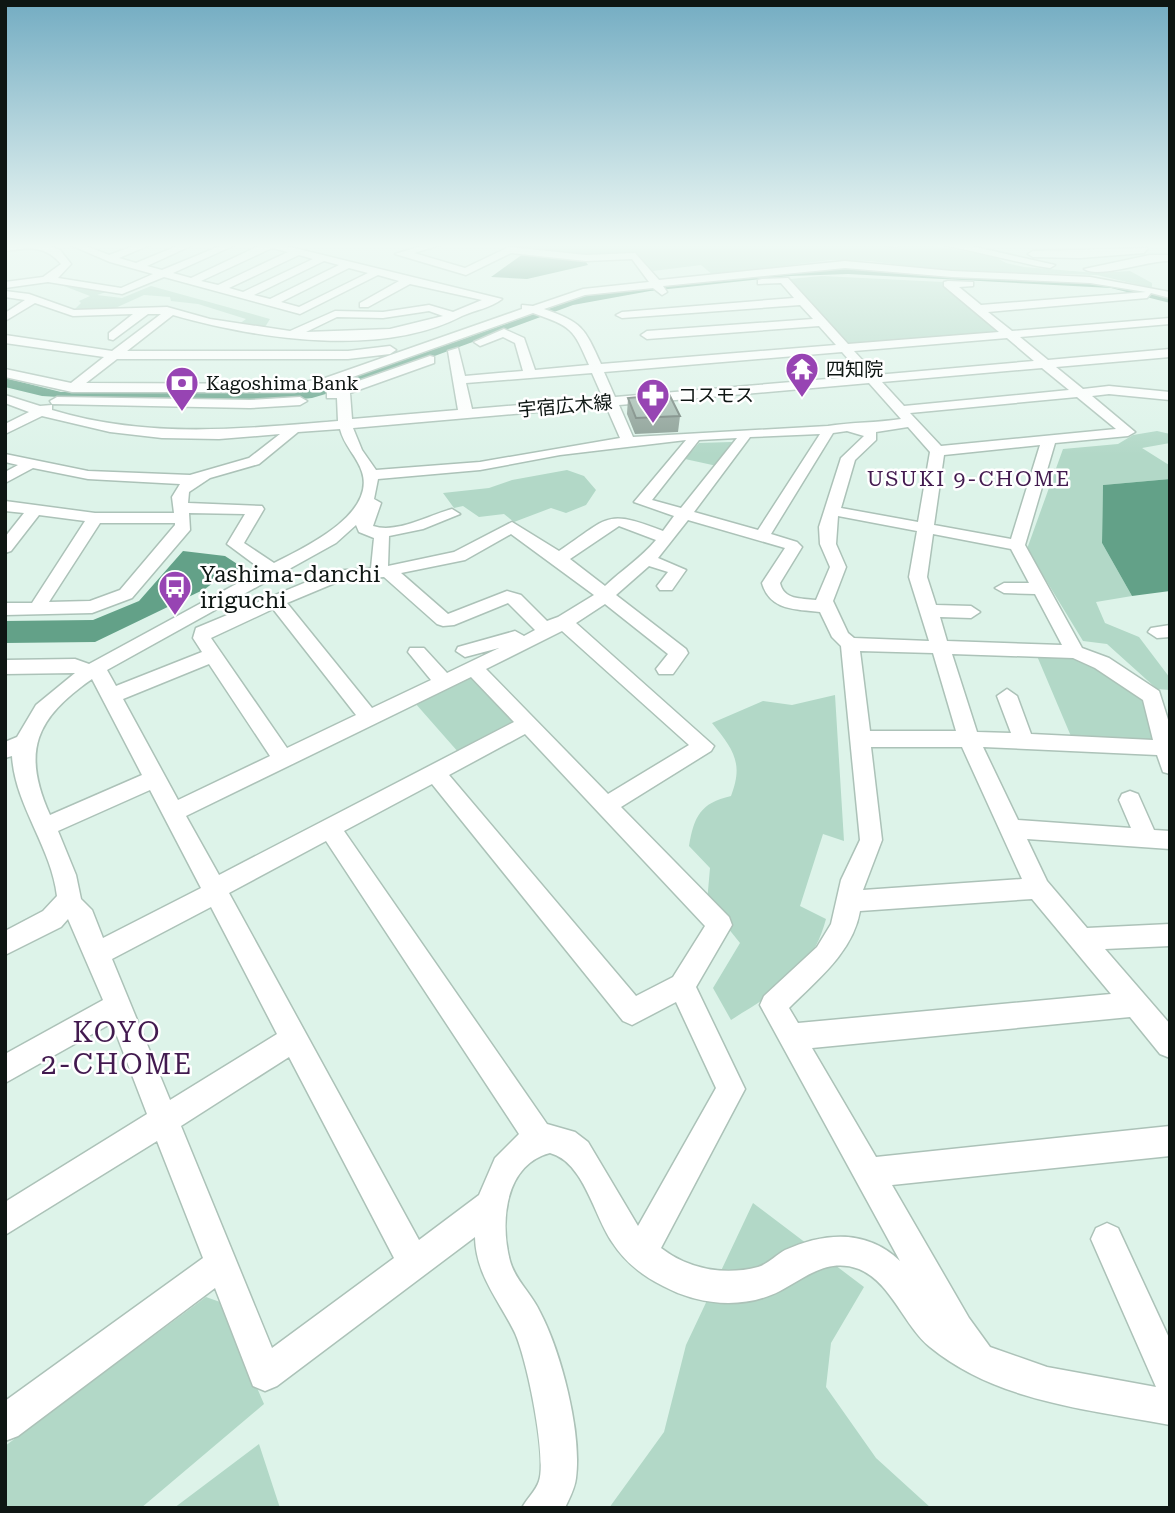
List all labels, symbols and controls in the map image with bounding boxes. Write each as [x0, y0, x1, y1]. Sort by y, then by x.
temple icon: 四知院 [783, 350, 821, 399]
place label: 四知院 [826, 358, 883, 381]
bank icon: Kagoshima Bank [163, 364, 201, 413]
place label: Kagoshima Bank [206, 372, 359, 395]
pharmacy icon: コスモス [634, 376, 672, 425]
place label: コスモス [678, 384, 754, 407]
street label: 宇宿広木線 [517, 390, 613, 422]
district label: USUKI 9-CHOME [867, 467, 1071, 491]
place label: Yashima-danchi iriguchi [200, 561, 380, 614]
bus stop icon: Yashima-danchi iriguchi [156, 568, 194, 617]
district label: KOYO 2-CHOME [41, 1016, 193, 1081]

